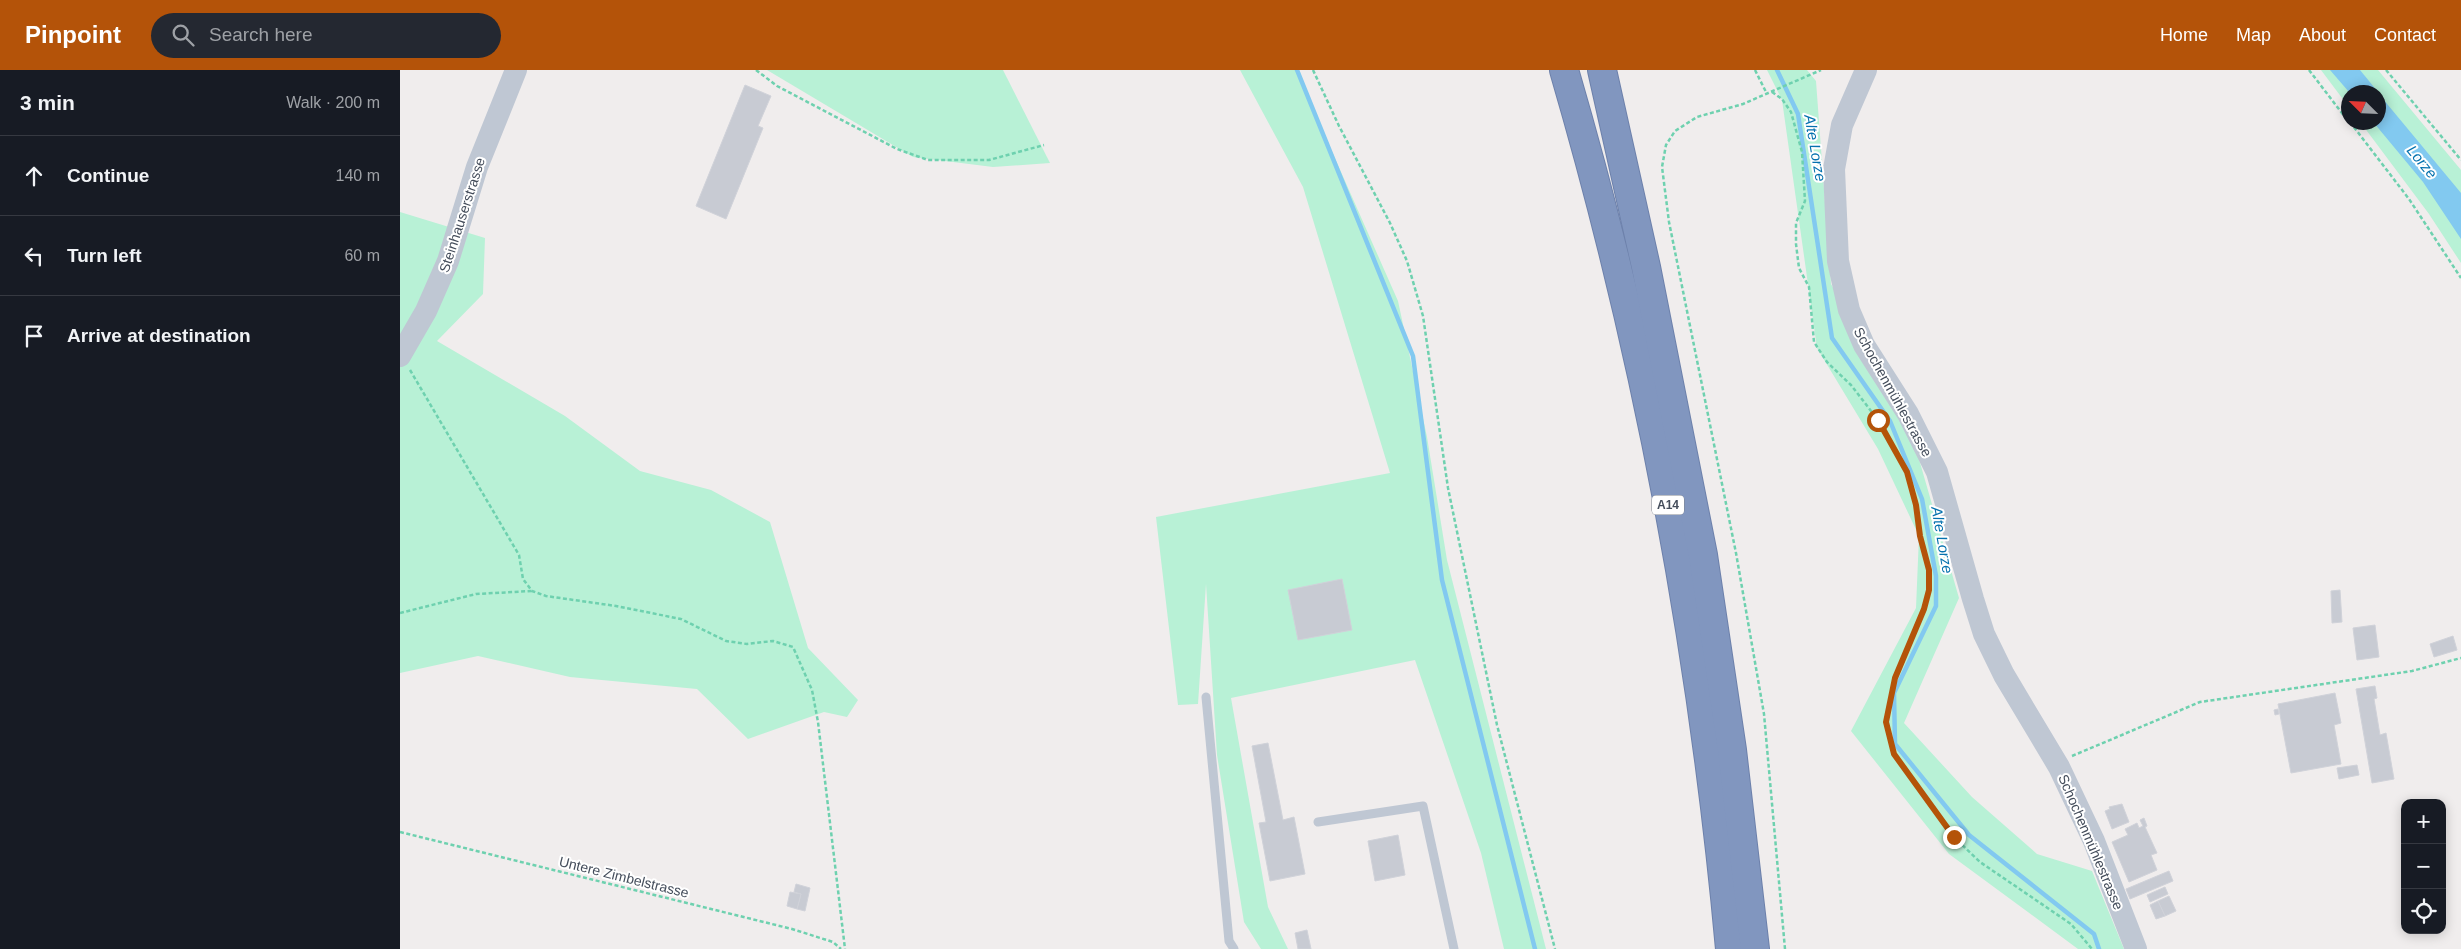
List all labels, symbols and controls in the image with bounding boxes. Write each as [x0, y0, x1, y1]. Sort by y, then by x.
search box [151, 13, 501, 58]
text: Pinpoint [25, 21, 121, 48]
icon: search [169, 21, 197, 49]
text: Search here [209, 24, 313, 45]
text: Home [2160, 25, 2208, 45]
text: Map [2236, 25, 2271, 45]
text: About [2299, 25, 2346, 45]
text: Contact [2374, 25, 2436, 45]
north arrow [2341, 85, 2386, 130]
text: 3 min [20, 91, 75, 114]
text: Walk · 200 m [286, 94, 380, 111]
water label: Alte Lorze [1801, 112, 1830, 183]
water label: Lorze [2404, 142, 2441, 182]
street label: Steinhauserstrasse [436, 155, 488, 274]
icon: ahead [20, 162, 48, 190]
text: Continue [67, 165, 149, 186]
text: 140 m [336, 167, 380, 184]
icon: left [20, 242, 48, 270]
text: Turn left [67, 245, 142, 266]
text: 60 m [344, 247, 380, 264]
icon: arrive [20, 322, 48, 350]
street label: Schochenmühlestrasse [1851, 324, 1935, 460]
text: Arrive at destination [67, 325, 251, 346]
route start [1867, 409, 1890, 432]
road number: A14 [1652, 496, 1684, 514]
water label: Alte Lorze [1928, 504, 1957, 575]
street label: Schochenmühlestrasse [2055, 772, 2127, 912]
map controls [2401, 799, 2446, 934]
button: + [2401, 799, 2446, 844]
route end [1943, 826, 1966, 849]
button: − [2401, 844, 2446, 889]
street label: Untere Zimbelstrasse [558, 853, 691, 901]
button: locate [2401, 889, 2446, 934]

